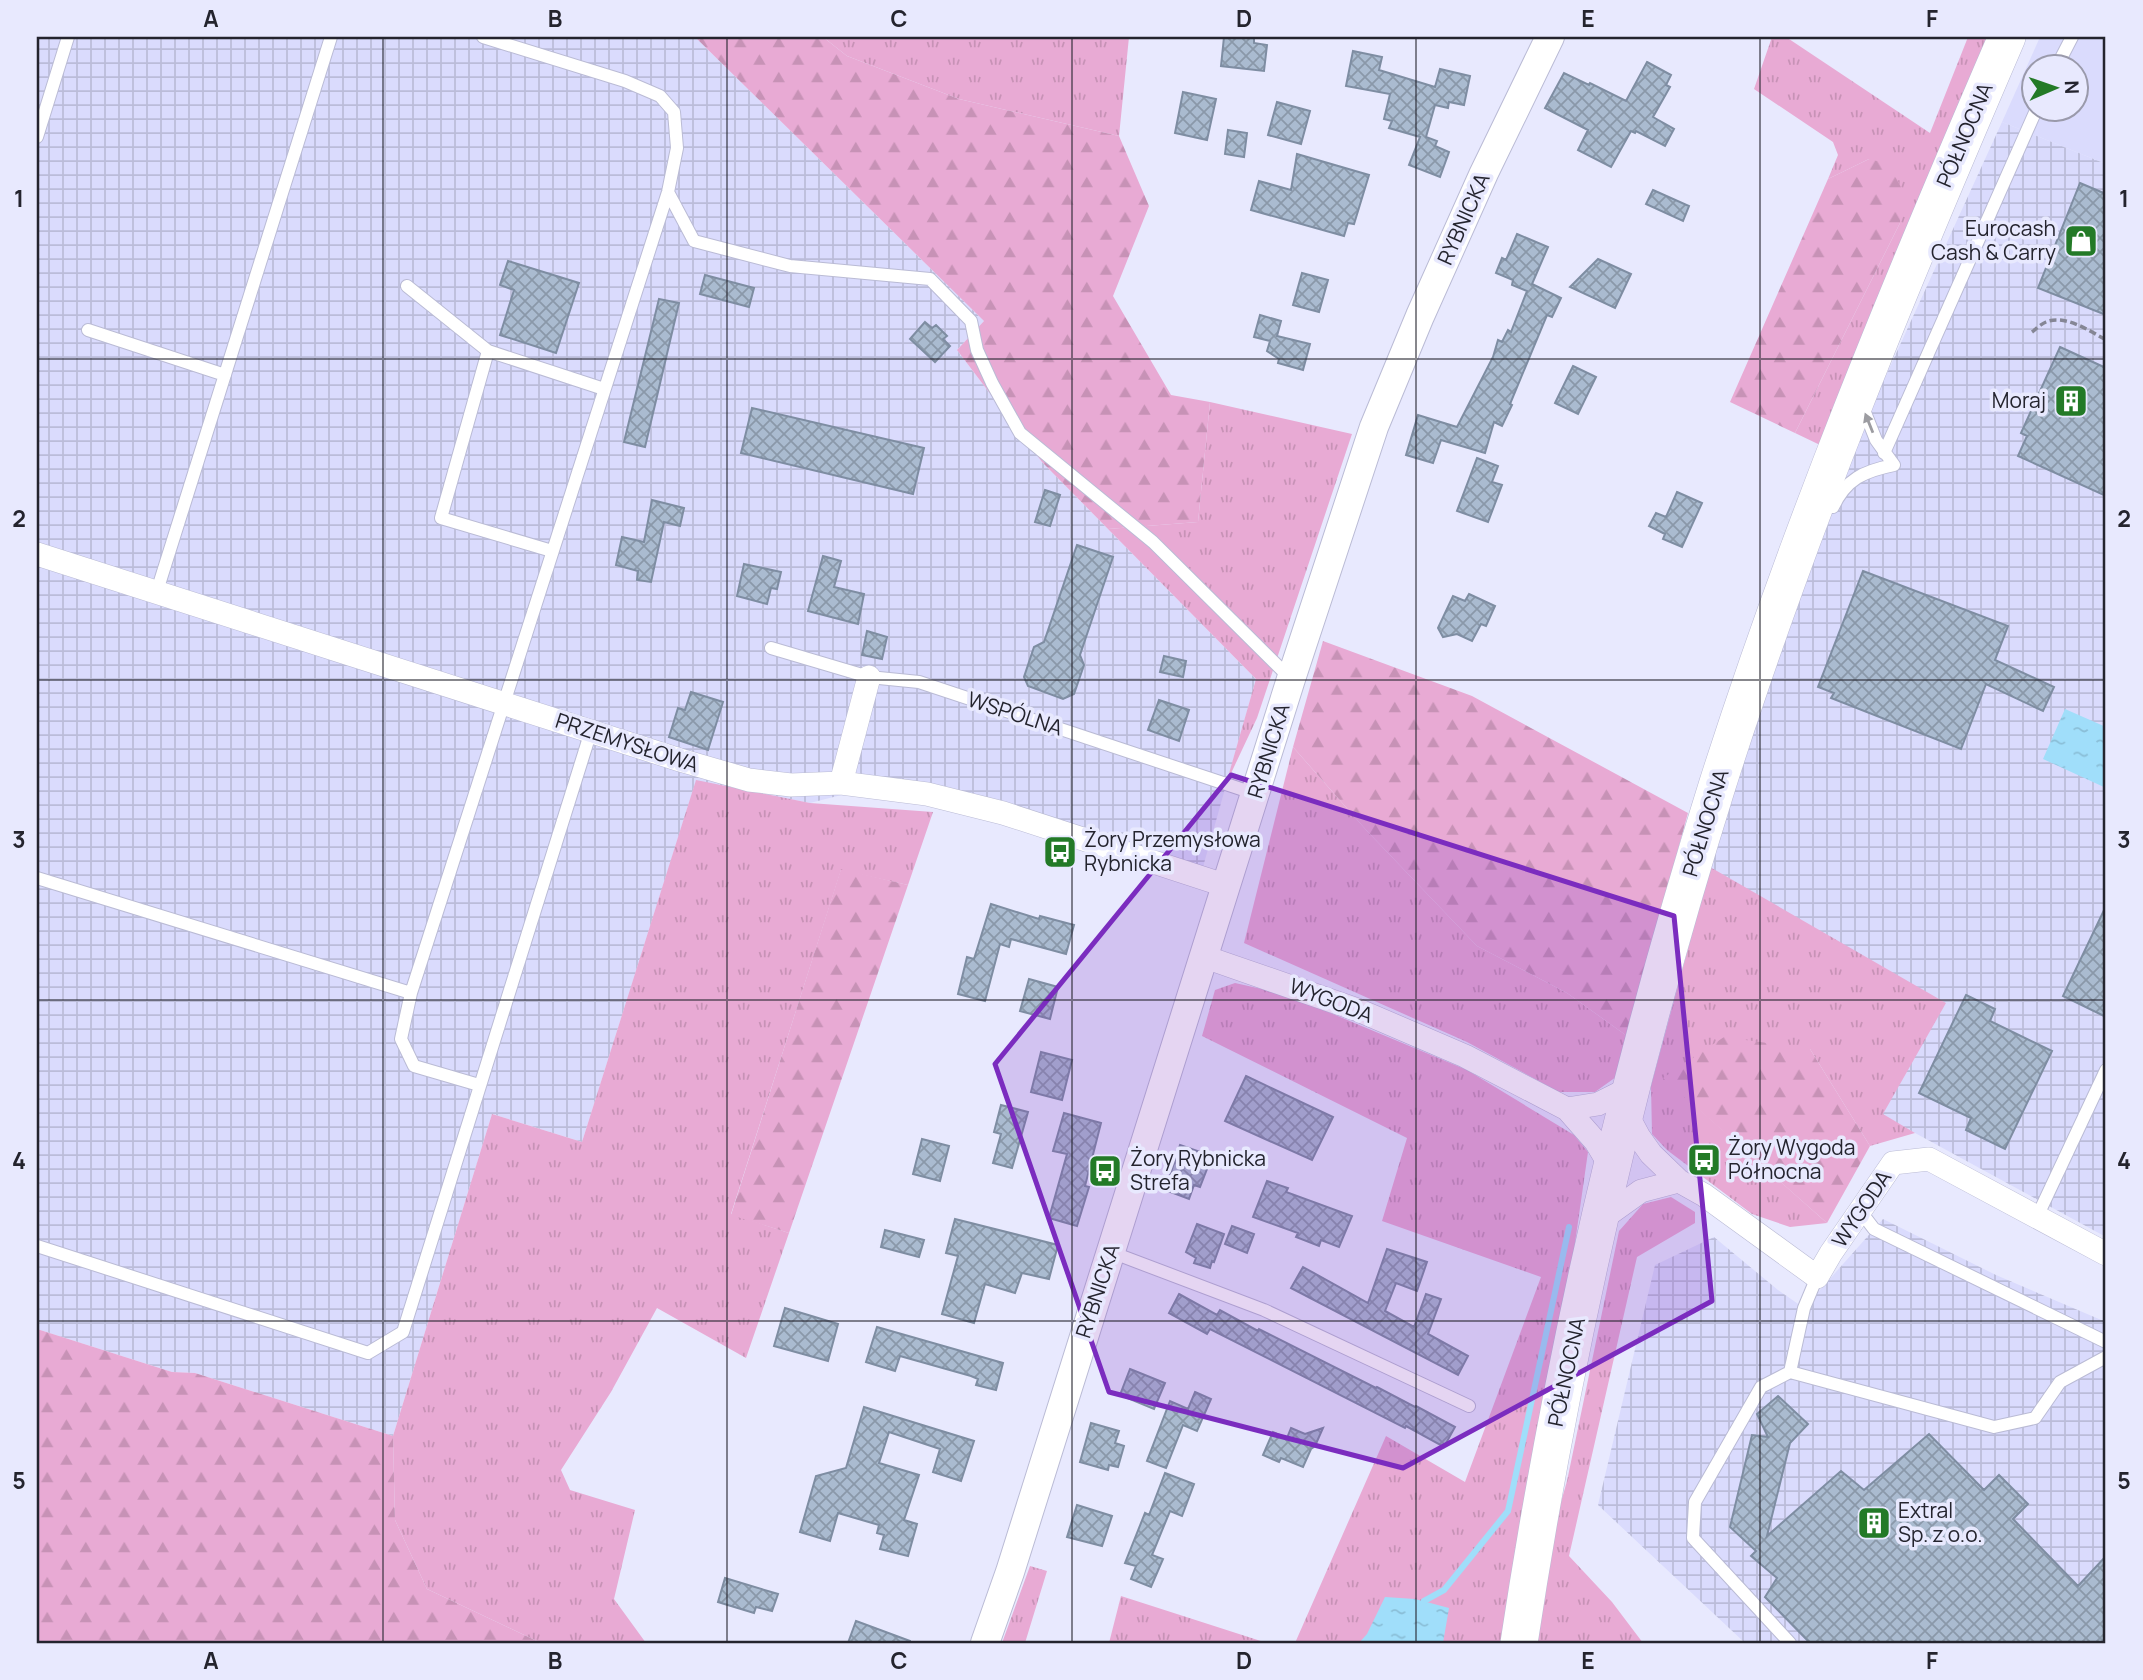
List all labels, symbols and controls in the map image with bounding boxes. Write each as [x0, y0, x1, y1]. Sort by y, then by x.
text: A [203, 2, 219, 34]
text: B [548, 2, 562, 34]
text: C [891, 2, 908, 34]
text: D [1236, 2, 1252, 34]
text: E [1581, 2, 1595, 34]
text: F [1926, 2, 1938, 34]
north arrow [2021, 52, 2090, 122]
street label: PÓŁNOCNA [1930, 78, 1999, 191]
text: N [2059, 80, 2085, 95]
street label: RYBNICKA [1430, 168, 1496, 269]
text: 1 [14, 182, 24, 214]
text: 1 [2119, 182, 2129, 214]
place label: Eurocash Cash & Carry [1931, 214, 2056, 266]
shop icon: Eurocash Cash & Carry [2062, 222, 2100, 260]
building icon: Moraj [2052, 382, 2090, 420]
place label: Moraj [1992, 386, 2046, 414]
one-way arrow [1863, 413, 1875, 433]
text: 2 [12, 502, 26, 534]
text: 2 [2117, 502, 2131, 534]
street label: WSPÓLNA [964, 685, 1066, 742]
street label: RYBNICKA [1240, 700, 1296, 801]
street label: PRZEMYSŁOWA [552, 706, 702, 778]
street label: PÓŁNOCNA [1675, 766, 1735, 880]
text: 3 [12, 823, 26, 855]
text: 3 [2117, 823, 2131, 855]
place label: Żory Przemysłowa Rybnicka [1084, 825, 1261, 877]
bus stop icon: Żory Przemysłowa Rybnicka [1041, 833, 1079, 871]
street label: WYGODA [1286, 971, 1377, 1029]
place label: Żory Wygoda Północna [1728, 1133, 1855, 1185]
bus stop icon: Żory Wygoda Północna [1685, 1141, 1723, 1179]
text: 4 [12, 1144, 26, 1176]
place label: Żory Rybnicka Strefa [1130, 1144, 1266, 1196]
text: 4 [2117, 1144, 2131, 1176]
bus stop icon: Żory Rybnicka Strefa [1086, 1152, 1124, 1190]
street label: WYGODA [1825, 1164, 1897, 1253]
street label: RYBNICKA [1069, 1240, 1125, 1341]
street label: PÓŁNOCNA [1541, 1315, 1591, 1429]
text: 5 [12, 1464, 26, 1496]
text: 5 [2117, 1464, 2131, 1496]
place label: Extral Sp. z o.o. [1898, 1496, 1982, 1548]
building icon: Extral Sp. z o.o. [1855, 1504, 1893, 1542]
text: A [203, 1644, 219, 1676]
text: B [548, 1644, 562, 1676]
text: C [891, 1644, 908, 1676]
text: D [1236, 1644, 1252, 1676]
text: E [1581, 1644, 1595, 1676]
text: F [1926, 1644, 1938, 1676]

